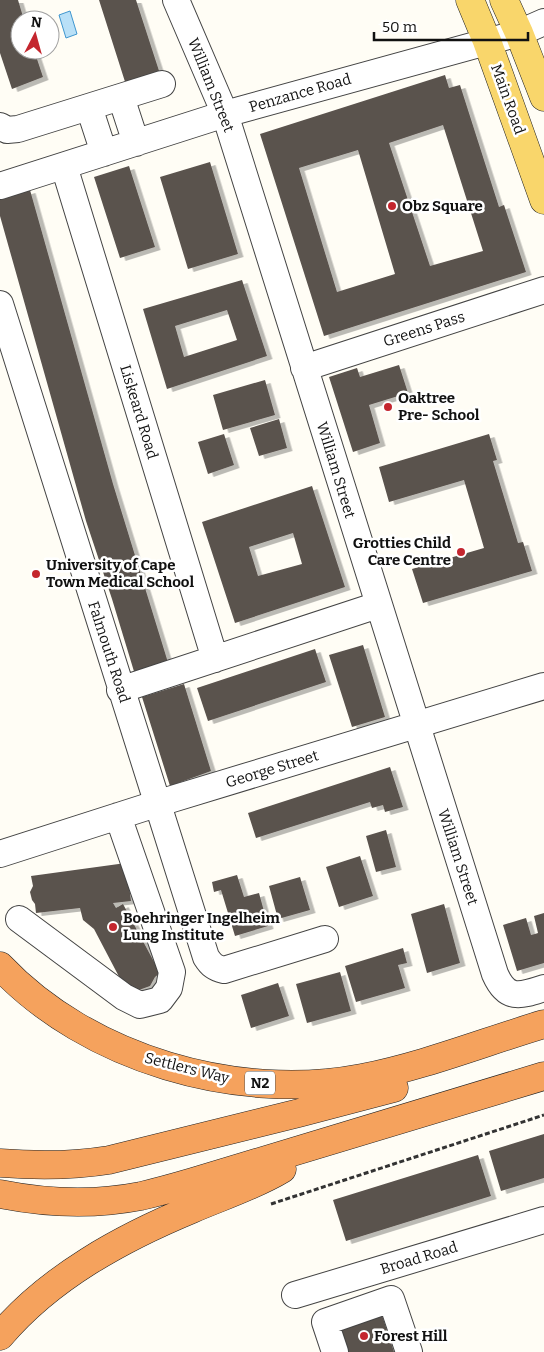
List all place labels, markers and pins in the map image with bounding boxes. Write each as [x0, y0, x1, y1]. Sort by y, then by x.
place label: Obz Square [402, 197, 483, 215]
marker: Obz Square [386, 200, 398, 212]
place label: Oaktree Pre- School [398, 389, 480, 424]
marker: Oaktree Pre- School [382, 401, 394, 413]
place label: Grotties Child Care Centre [353, 534, 451, 569]
marker: Grotties Child Care Centre [455, 546, 467, 558]
place label: University of Cape Town Medical School [46, 556, 194, 591]
marker: University of Cape Town Medical School [30, 568, 42, 580]
place label: Boehringer Ingelheim Lung Institute [123, 909, 281, 944]
marker: Boehringer Ingelheim Lung Institute [107, 921, 119, 933]
place label: Forest Hill [374, 1327, 448, 1345]
marker: Forest Hill [358, 1330, 370, 1342]

